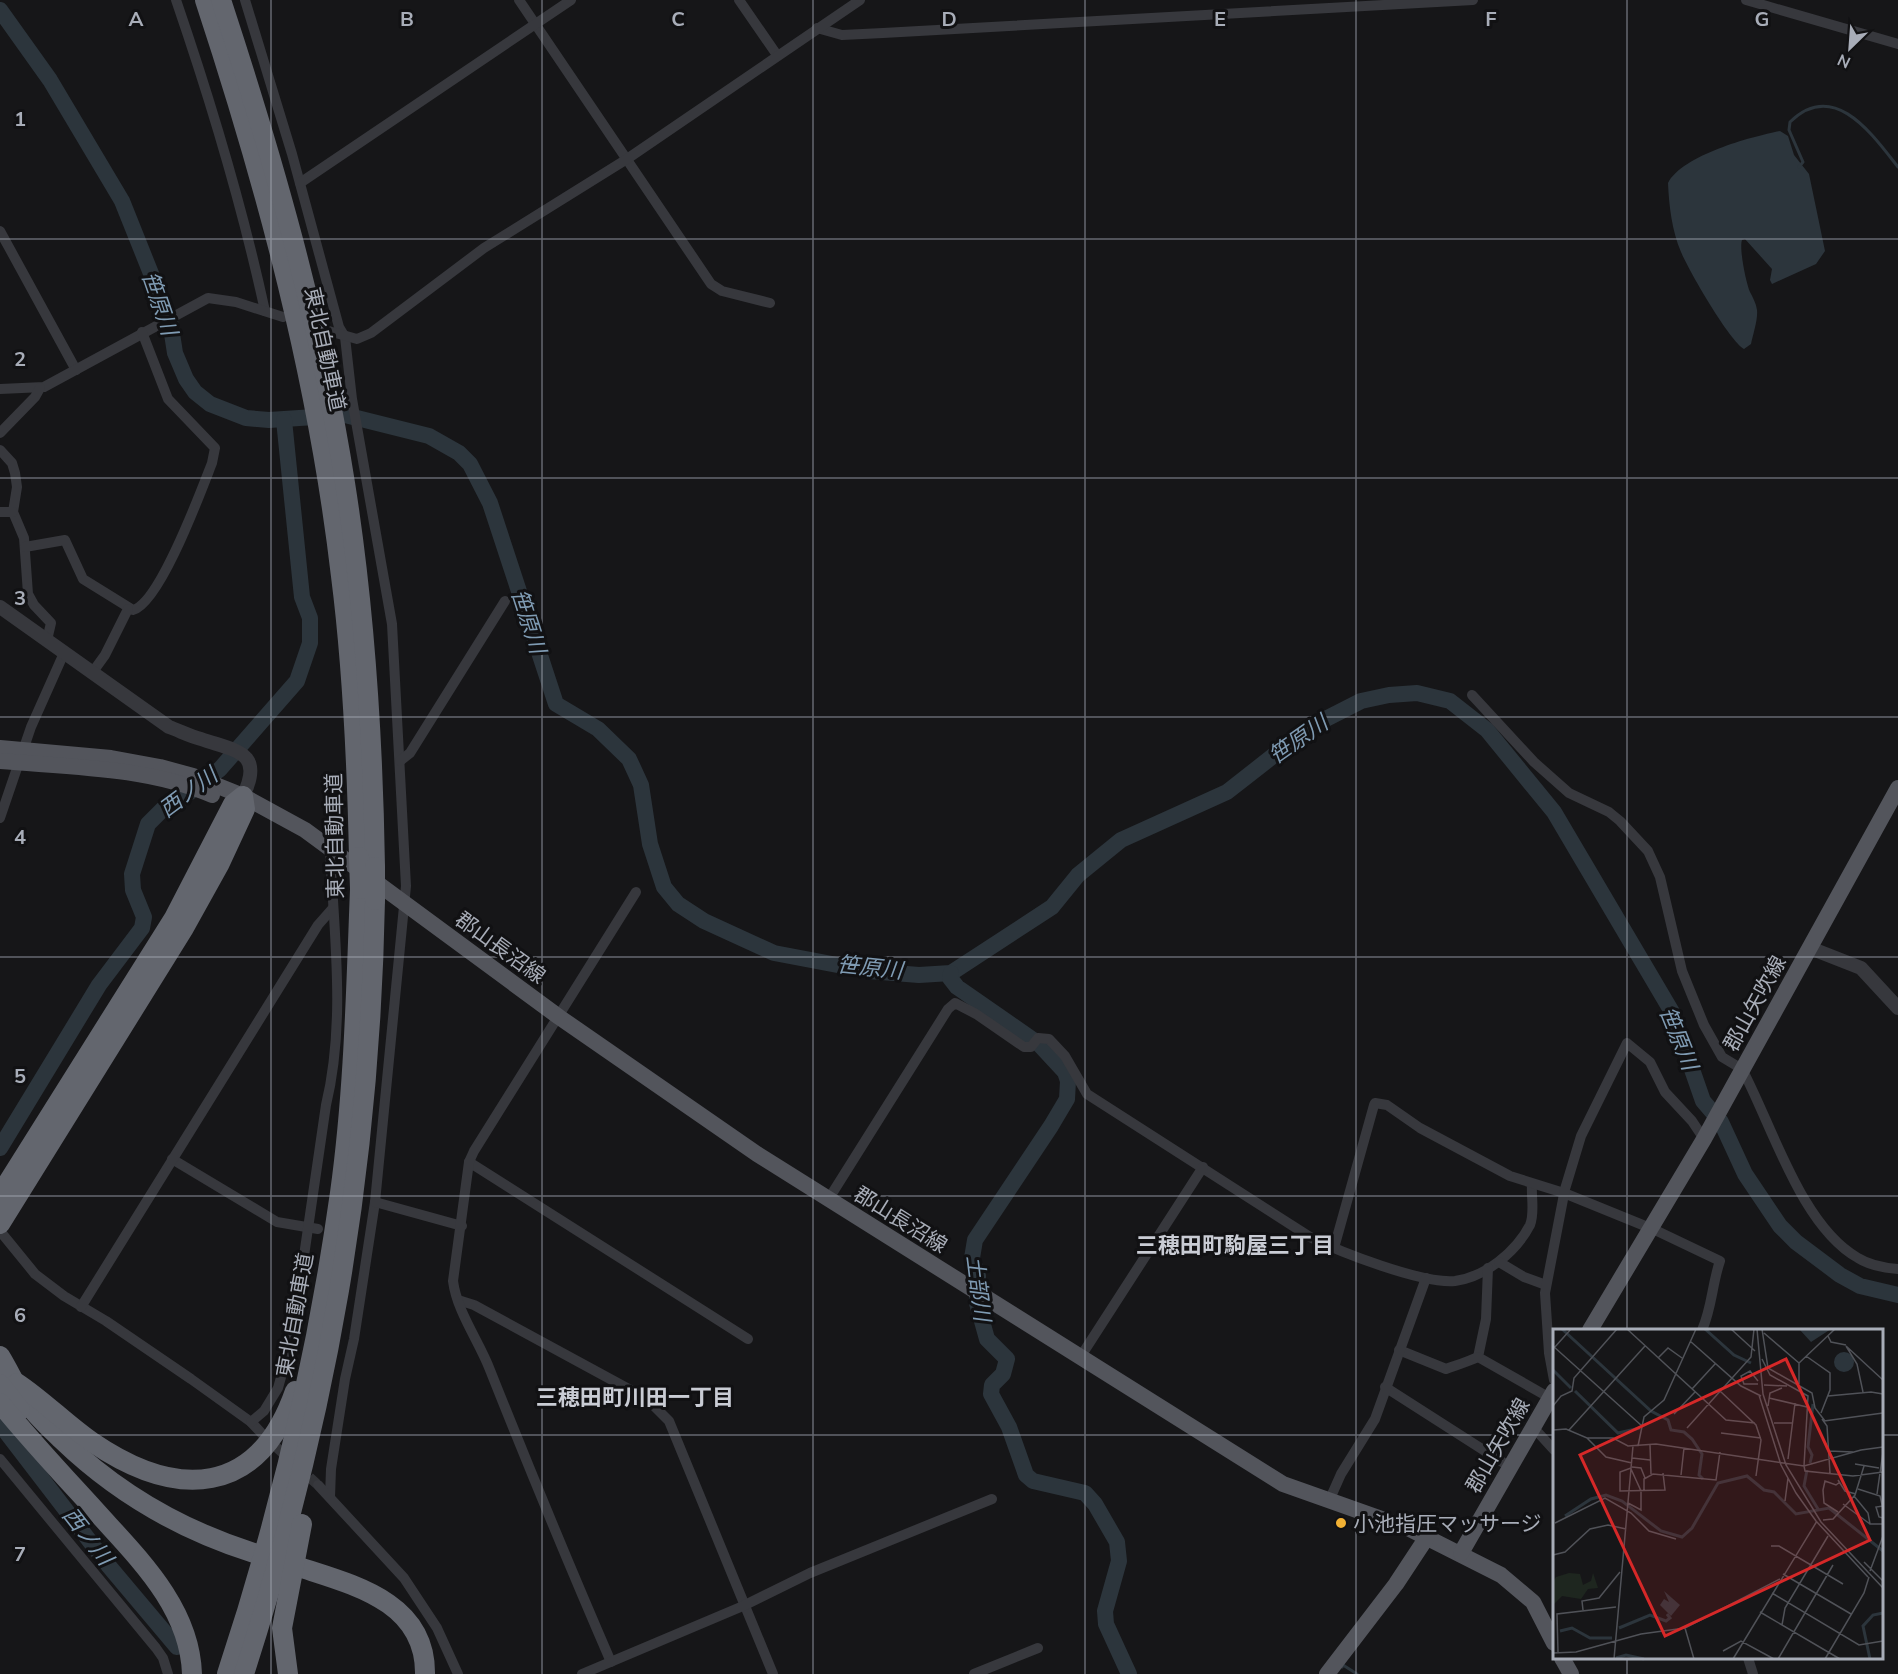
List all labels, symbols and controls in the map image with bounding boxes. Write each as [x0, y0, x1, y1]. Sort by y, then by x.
text: A [129, 6, 144, 31]
text: B [400, 6, 414, 31]
text: C [671, 6, 685, 31]
text: D [941, 6, 957, 31]
text: E [1214, 6, 1226, 31]
text: F [1485, 6, 1497, 31]
text: G [1755, 6, 1769, 31]
north arrow [1820, 18, 1880, 78]
text: N [1834, 50, 1853, 73]
text: 1 [14, 106, 26, 131]
water label: 笹原川 [136, 267, 185, 341]
street label: 東北自動車道 [300, 285, 352, 413]
text: 2 [14, 346, 26, 371]
text: 3 [14, 585, 26, 610]
water label: 笹原川 [505, 585, 553, 659]
water label: 笹原川 [1263, 707, 1335, 769]
water label: 西ノ川 [153, 760, 224, 823]
street label: 東北自動車道 [320, 773, 348, 899]
text: 4 [14, 824, 26, 849]
street label: 郡山長沼線 [451, 906, 551, 988]
water label: 笹原川 [836, 950, 906, 985]
street label: 郡山矢吹線 [1717, 951, 1791, 1055]
water label: 笹原川 [1654, 1002, 1705, 1076]
text: 5 [14, 1063, 26, 1088]
street label: 郡山長沼線 [850, 1180, 952, 1258]
district label: 三穂田町駒屋三丁目 [1136, 1231, 1334, 1259]
street label: 東北自動車道 [270, 1251, 318, 1379]
water label: 土部川 [961, 1254, 997, 1324]
text: 6 [14, 1302, 26, 1327]
inset map [1553, 1329, 1883, 1659]
district label: 三穂田町川田一丁目 [536, 1383, 734, 1411]
street label: 郡山矢吹線 [1459, 1393, 1535, 1497]
water label: 西ノ川 [57, 1501, 121, 1572]
place label: 小池指圧マッサージ [1353, 1510, 1542, 1536]
marker: 小池指圧マッサージ [1334, 1516, 1348, 1530]
text: 7 [14, 1541, 26, 1566]

